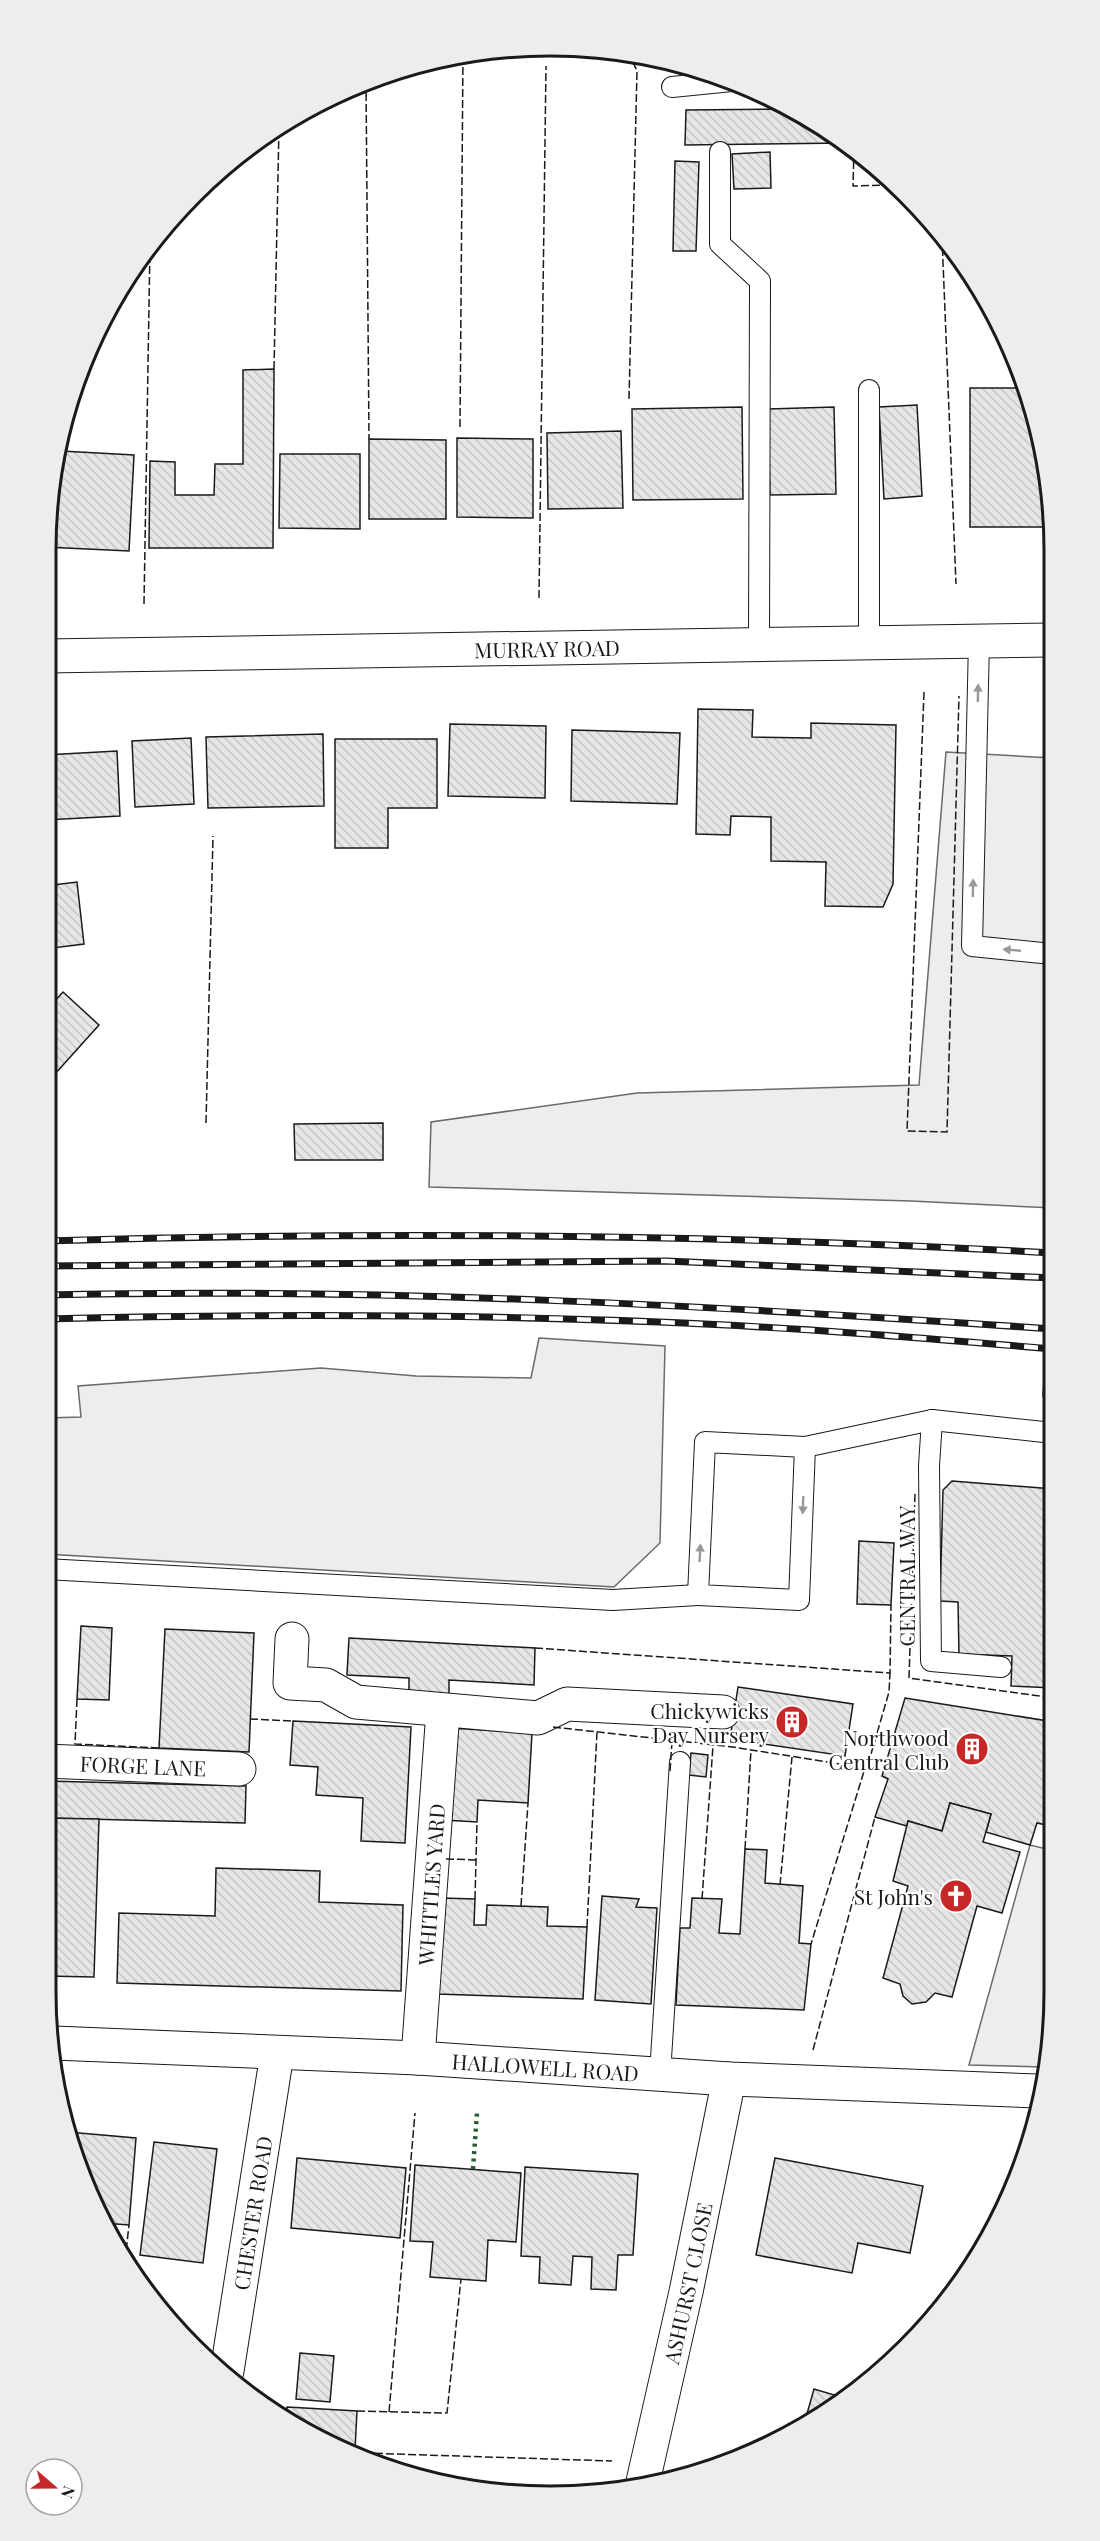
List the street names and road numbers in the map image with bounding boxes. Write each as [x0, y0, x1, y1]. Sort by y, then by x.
street label: MURRAY ROAD [474, 633, 620, 663]
street label: CENTRAL WAY [892, 1505, 920, 1646]
street label: FORGE LANE [79, 1748, 207, 1782]
street label: WHITTLES YARD [411, 1803, 450, 1967]
street label: HALLOWELL ROAD [451, 2046, 640, 2087]
street label: CHESTER ROAD [226, 2134, 278, 2292]
street label: ASHURST CLOSE [656, 2200, 718, 2367]

